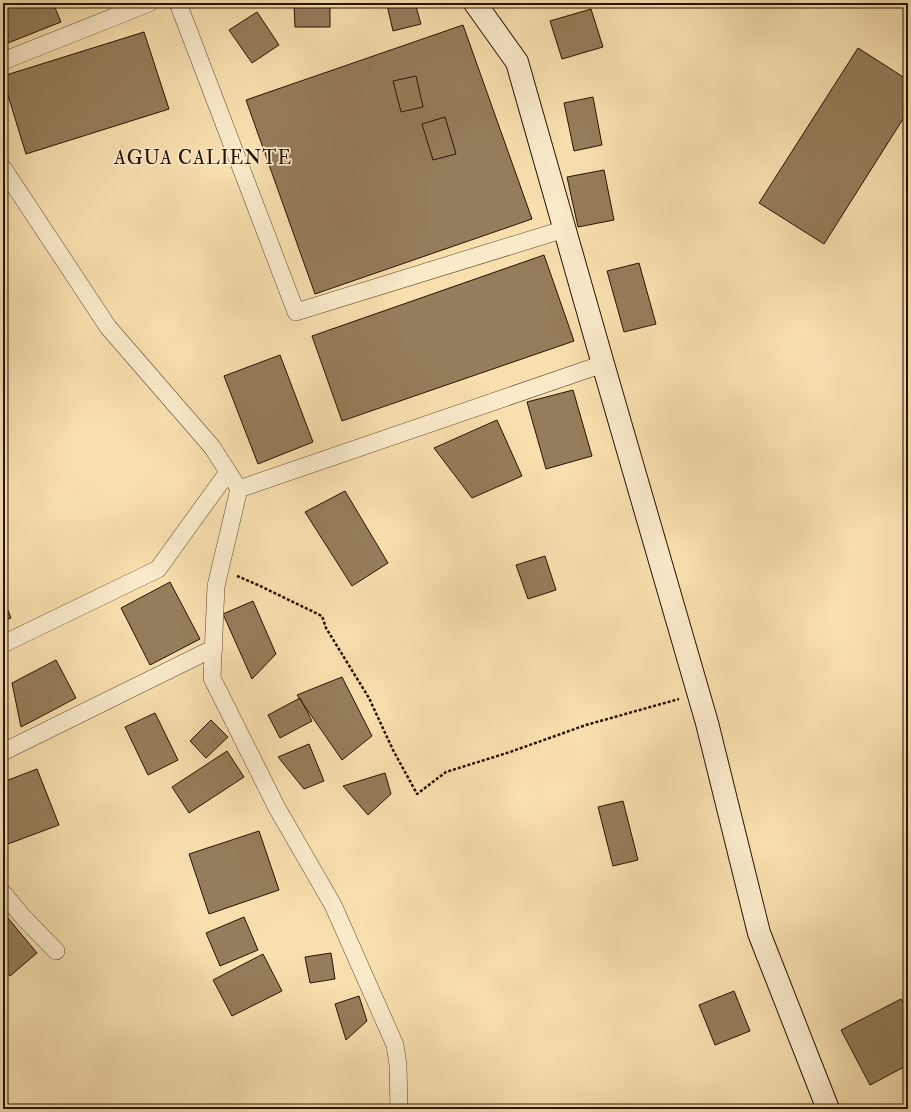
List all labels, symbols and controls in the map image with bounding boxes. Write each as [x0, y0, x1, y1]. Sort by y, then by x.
district label: AGUA CALIENTE [113, 146, 292, 170]

